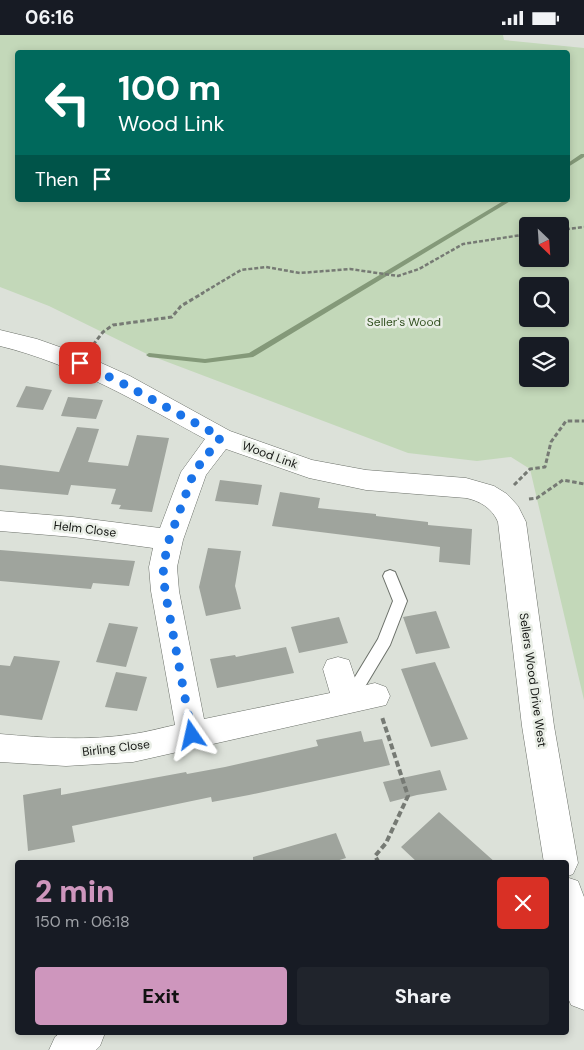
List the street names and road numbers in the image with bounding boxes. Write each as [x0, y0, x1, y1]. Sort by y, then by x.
street label: Wood Link [240, 438, 300, 472]
street label: Helm Close [53, 517, 117, 541]
street label: Sellers Wood Drive West [516, 612, 550, 748]
street label: Birling Close [81, 736, 151, 760]

